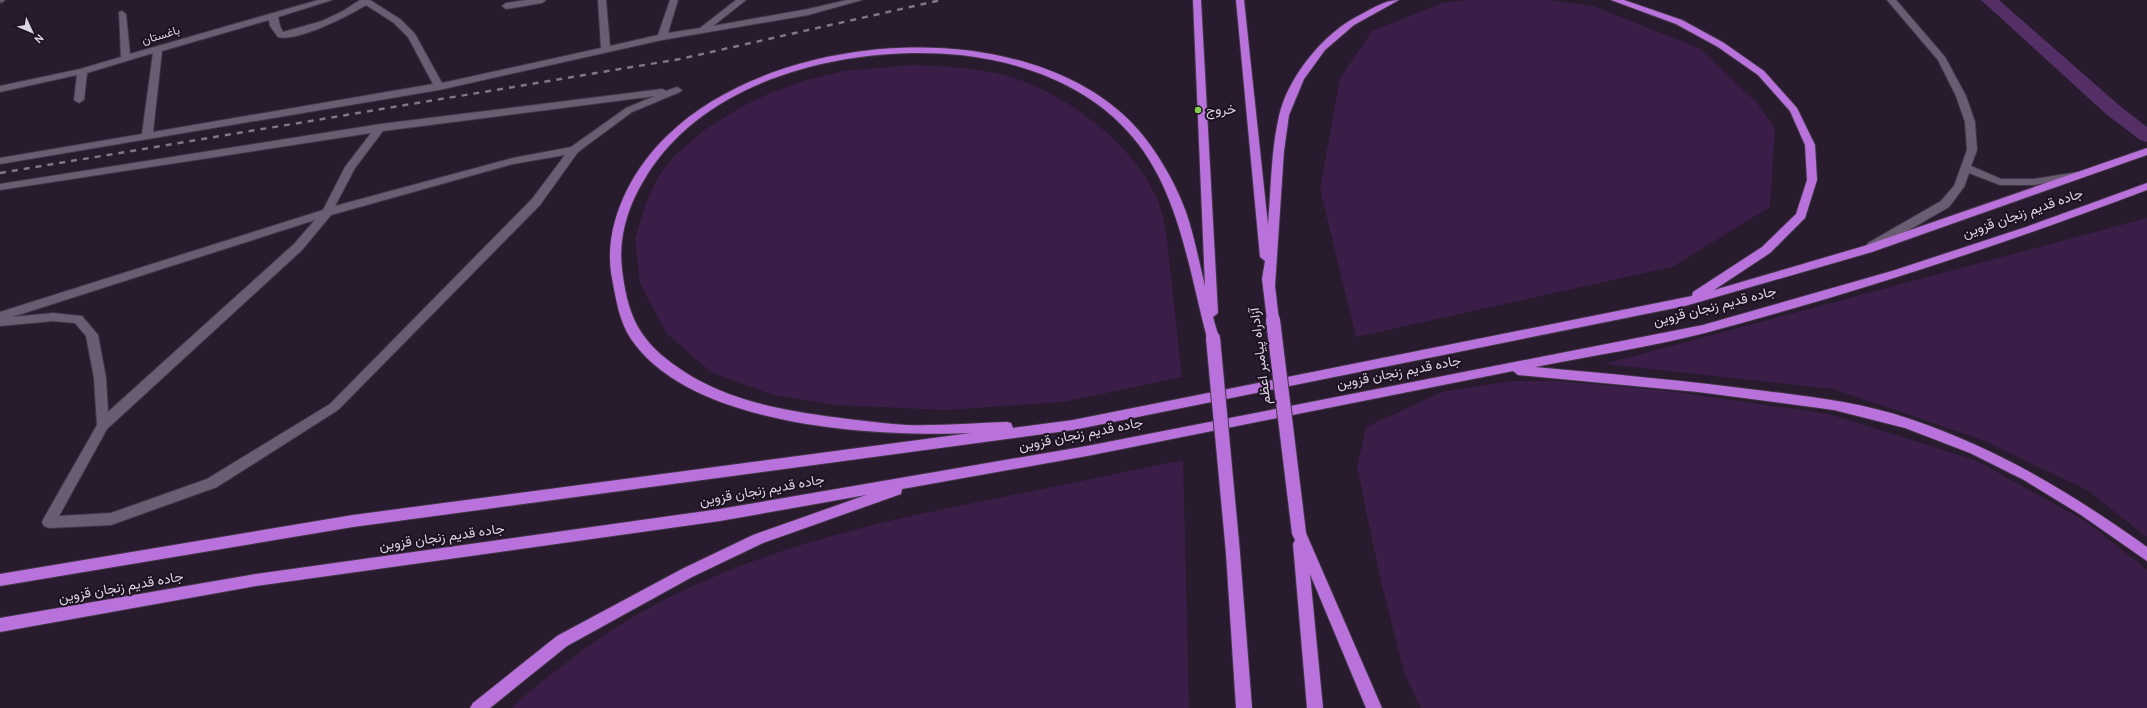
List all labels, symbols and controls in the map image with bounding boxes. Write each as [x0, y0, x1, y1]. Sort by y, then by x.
north arrow [12, 12, 52, 52]
street label: باغستان [140, 23, 182, 49]
text: N [31, 31, 46, 46]
place label: خروج [1206, 102, 1236, 120]
marker: خروج [1193, 105, 1203, 115]
street label: جاده قدیم زنجان قزوین [1960, 185, 2086, 243]
street label: جاده قدیم زنجان قزوین [1652, 283, 1778, 331]
street label: آزادراه پیامبر اعظم [1246, 305, 1275, 405]
street label: جاده قدیم زنجان قزوین [1335, 353, 1463, 393]
street label: جاده قدیم زنجان قزوین [1017, 415, 1145, 455]
street label: جاده قدیم زنجان قزوین [698, 472, 826, 510]
street label: جاده قدیم زنجان قزوین [378, 521, 506, 555]
street label: جاده قدیم زنجان قزوین [57, 569, 185, 607]

